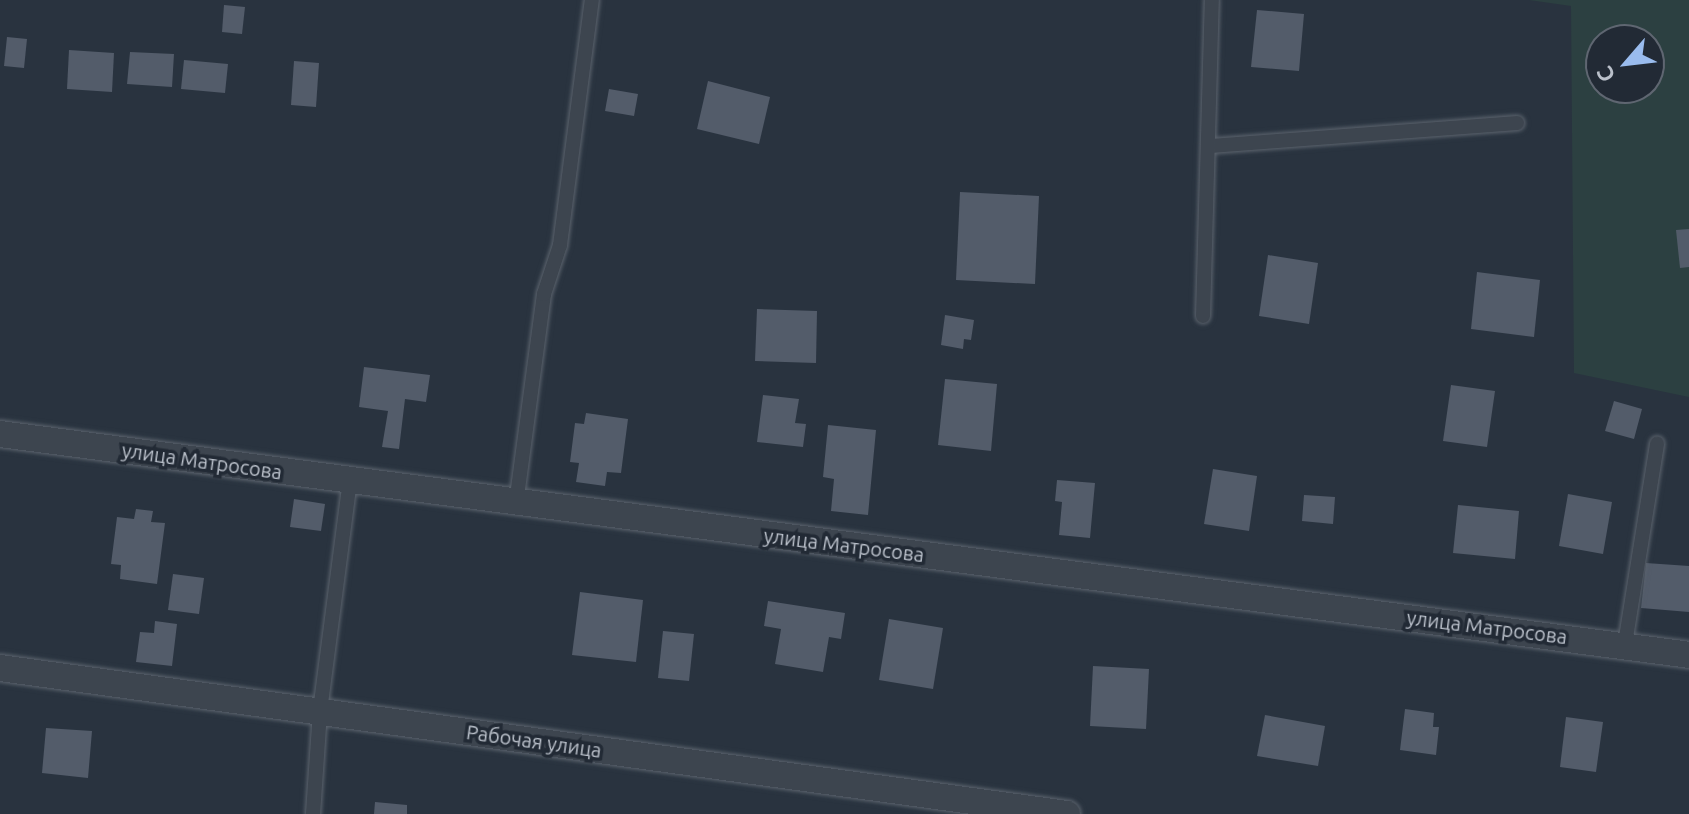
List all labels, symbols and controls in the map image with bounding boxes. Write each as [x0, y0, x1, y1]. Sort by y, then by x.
north arrow [1585, 24, 1665, 104]
text: С [1591, 62, 1619, 87]
street label: улица Матросова [120, 438, 284, 484]
street label: улица Матросова [762, 523, 926, 567]
street label: улица Матросова [1405, 605, 1569, 649]
street label: Рабочая улица [465, 720, 603, 762]

